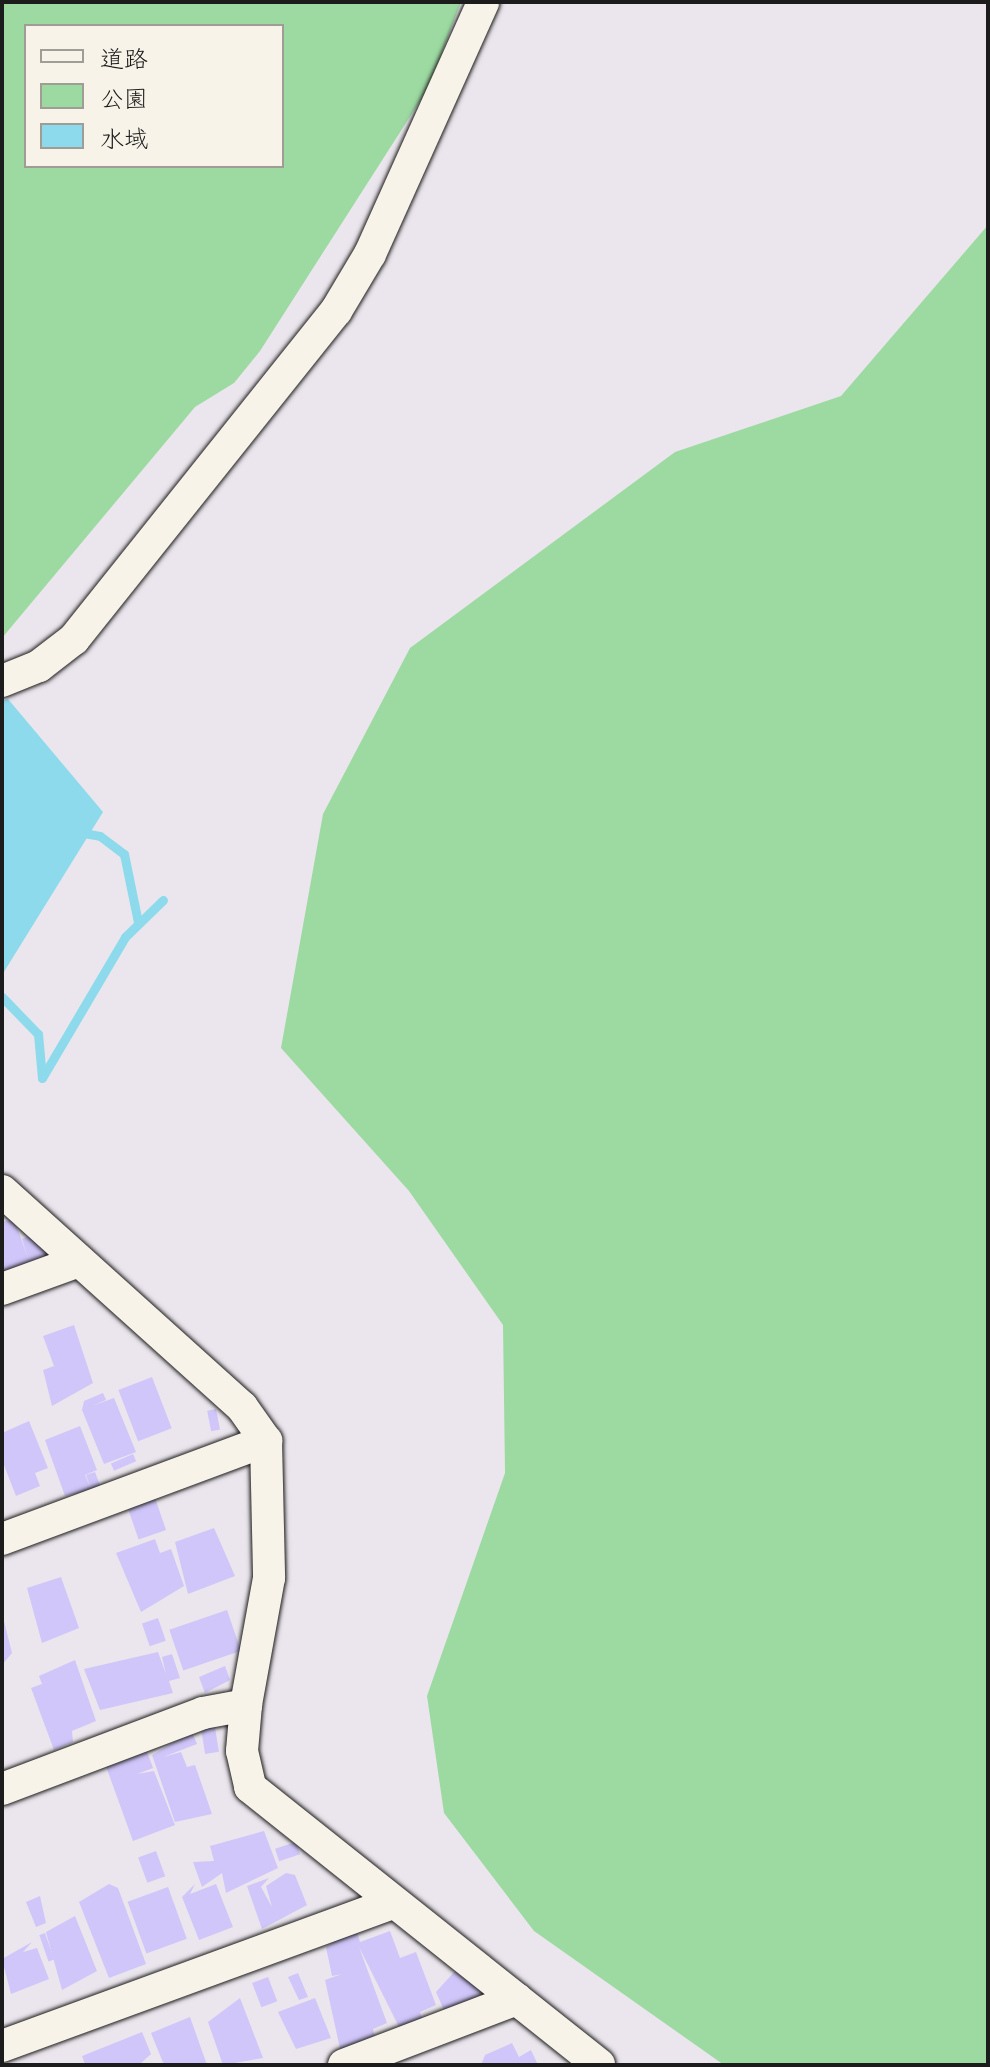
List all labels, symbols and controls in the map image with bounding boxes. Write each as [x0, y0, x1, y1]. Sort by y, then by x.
legend [24, 24, 284, 168]
text: 道路 [100, 42, 148, 74]
text: 公園 [100, 82, 148, 114]
text: 水域 [100, 122, 148, 154]

